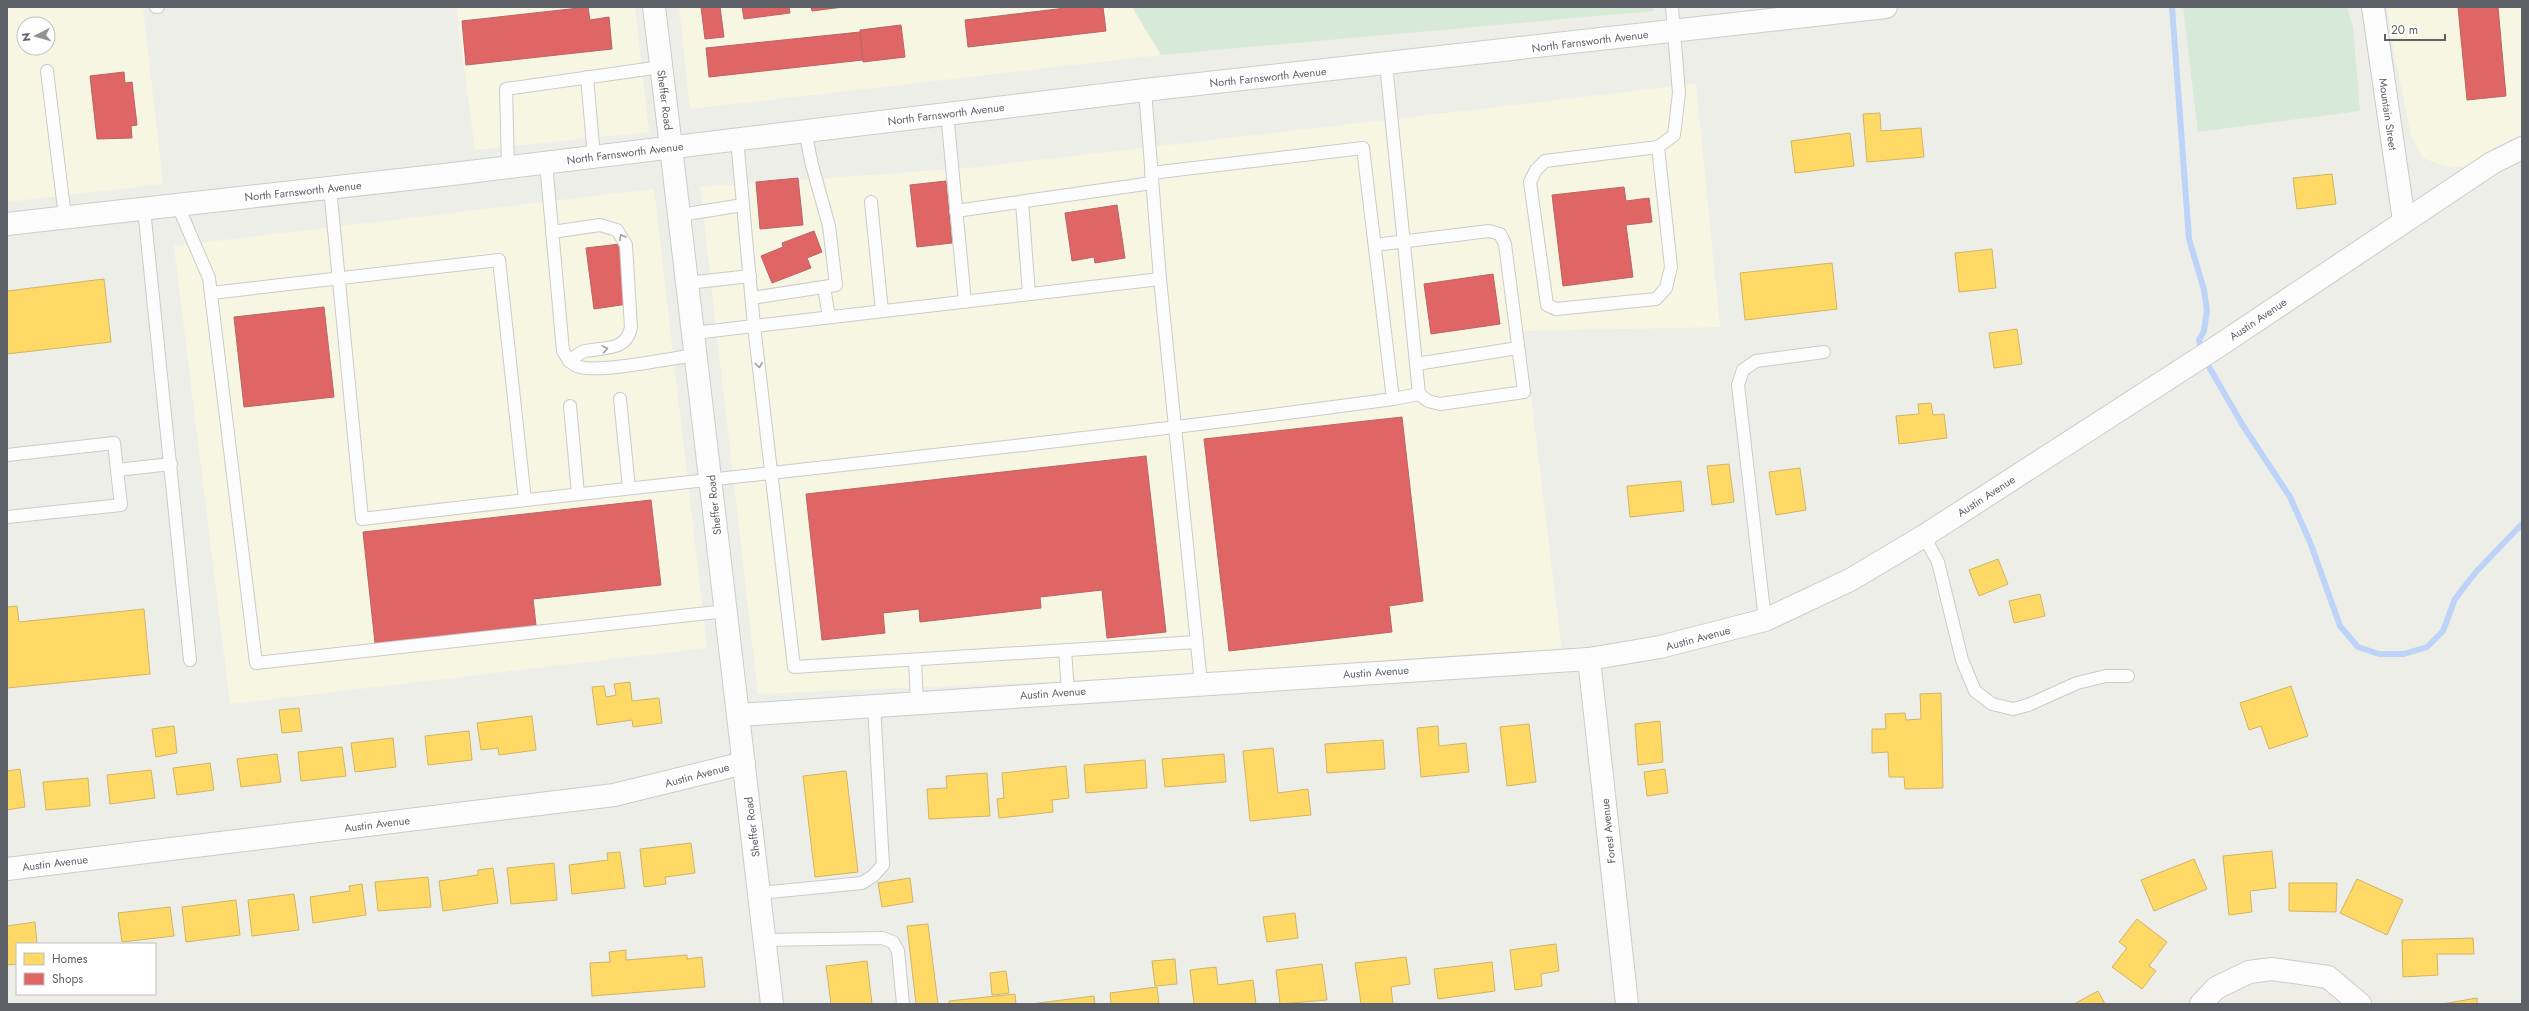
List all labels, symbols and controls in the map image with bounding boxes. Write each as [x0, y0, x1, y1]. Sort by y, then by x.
north arrow [16, 16, 56, 56]
scale bar [2385, 16, 2445, 42]
text: 20 m [2391, 21, 2418, 39]
street label: North Farnsworth Avenue [1531, 26, 1650, 56]
text: N [18, 32, 34, 42]
street label: North Farnsworth Avenue [1209, 63, 1328, 91]
street label: Sheffer Road [653, 69, 677, 131]
street label: Mountain Street [2375, 77, 2401, 151]
street label: North Farnsworth Avenue [887, 99, 1006, 129]
street label: North Farnsworth Avenue [566, 138, 685, 168]
street label: North Farnsworth Avenue [244, 177, 363, 205]
one-way arrow [619, 234, 626, 241]
street label: Austin Avenue [2226, 294, 2290, 344]
one-way arrow [601, 345, 608, 354]
one-way arrow [754, 362, 763, 368]
street label: Austin Avenue [1954, 471, 2018, 521]
street label: Sheffer Road [703, 474, 725, 536]
street label: Austin Avenue [1664, 622, 1732, 654]
street label: Austin Avenue [1342, 662, 1410, 682]
street label: Austin Avenue [1019, 683, 1087, 703]
street label: Austin Avenue [663, 759, 731, 791]
street label: Sheffer Road [740, 796, 764, 858]
street label: Forest Avenue [1597, 797, 1619, 864]
street label: Austin Avenue [343, 812, 411, 836]
street label: Austin Avenue [21, 851, 89, 875]
legend [16, 943, 156, 995]
text: Homes [52, 950, 88, 968]
text: Shops [52, 970, 83, 988]

